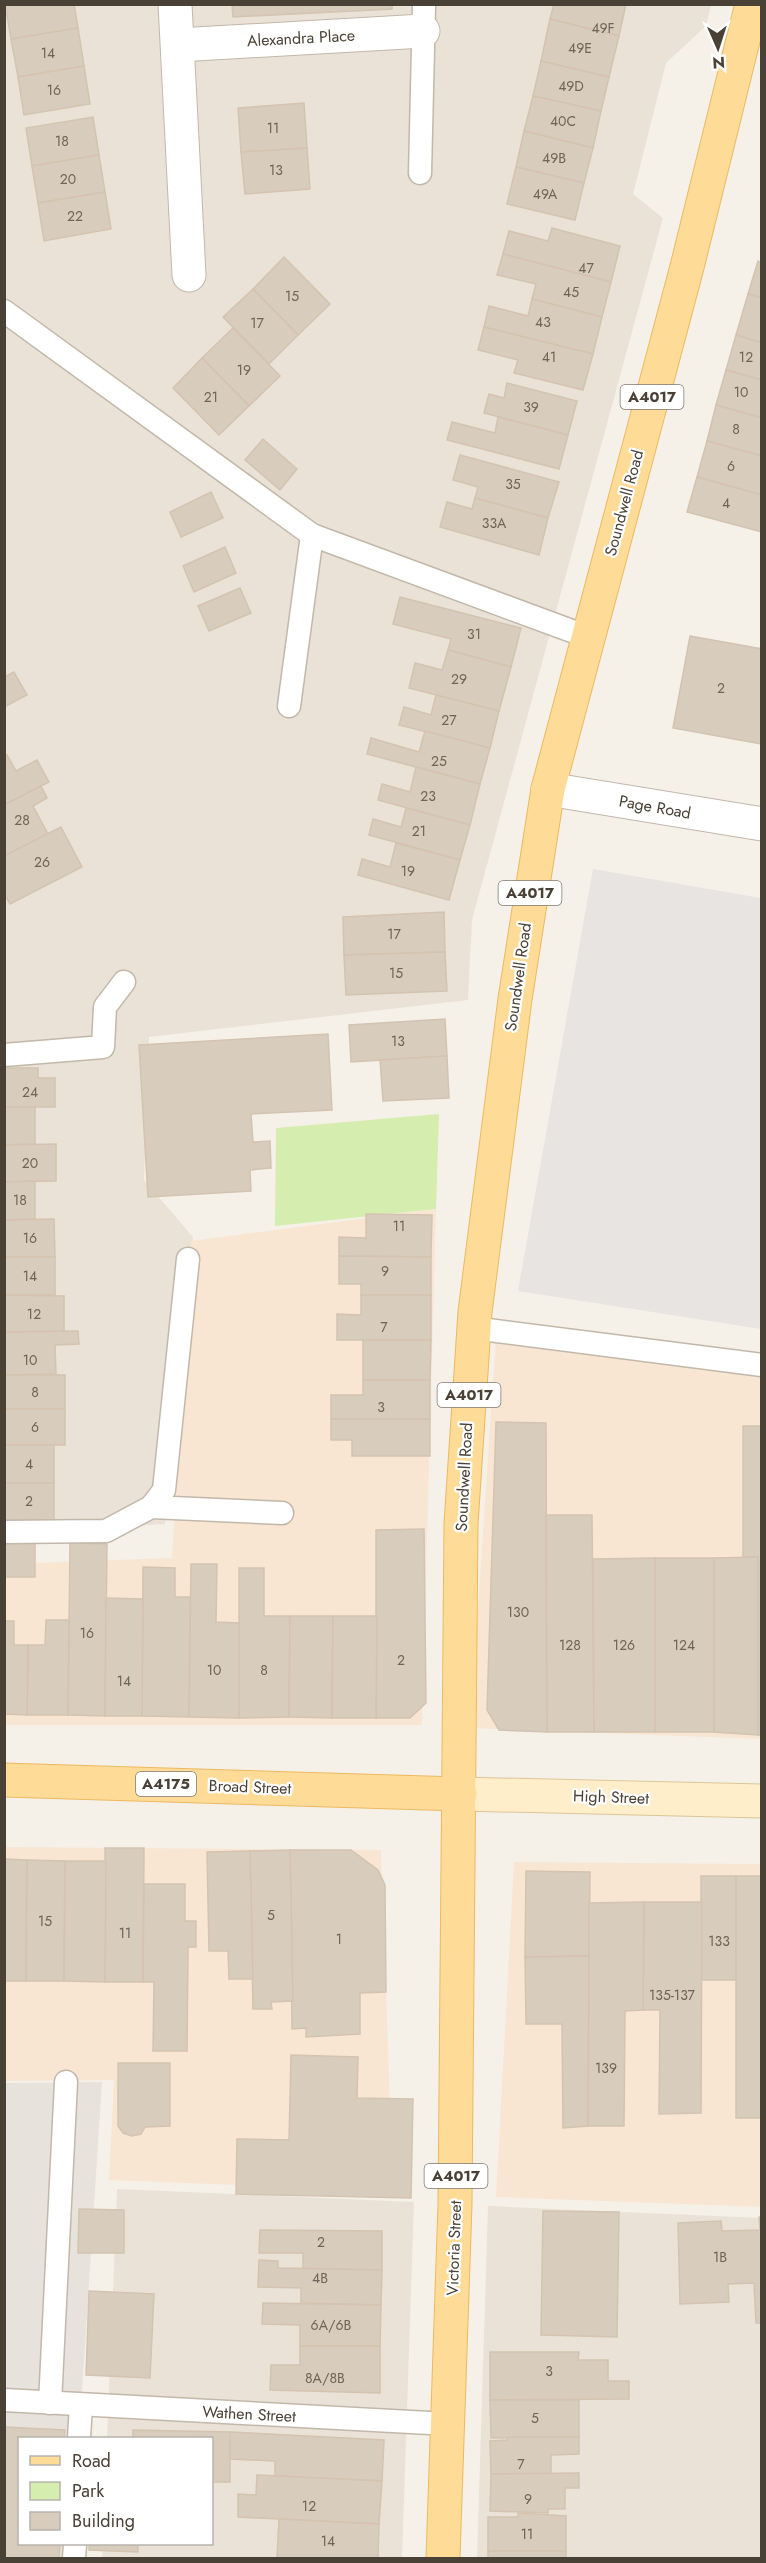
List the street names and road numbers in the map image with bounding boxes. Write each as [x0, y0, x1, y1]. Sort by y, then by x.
street label: Alexandra Place [246, 24, 356, 52]
road number: A4017 [620, 385, 684, 409]
street label: Soundwell Road [599, 447, 649, 559]
street label: Page Road [617, 789, 693, 825]
road number: A4017 [498, 881, 562, 905]
street label: Soundwell Road [499, 921, 537, 1033]
road number: A4017 [438, 1383, 500, 1407]
street label: Soundwell Road [450, 1422, 478, 1532]
road number: A4175 [136, 1772, 196, 1796]
street label: Broad Street [208, 1774, 292, 1800]
street label: High Street [573, 1784, 650, 1810]
road number: A4017 [424, 2164, 488, 2188]
street label: Victoria Street [441, 2200, 467, 2296]
street label: Wathen Street [202, 2400, 297, 2428]

